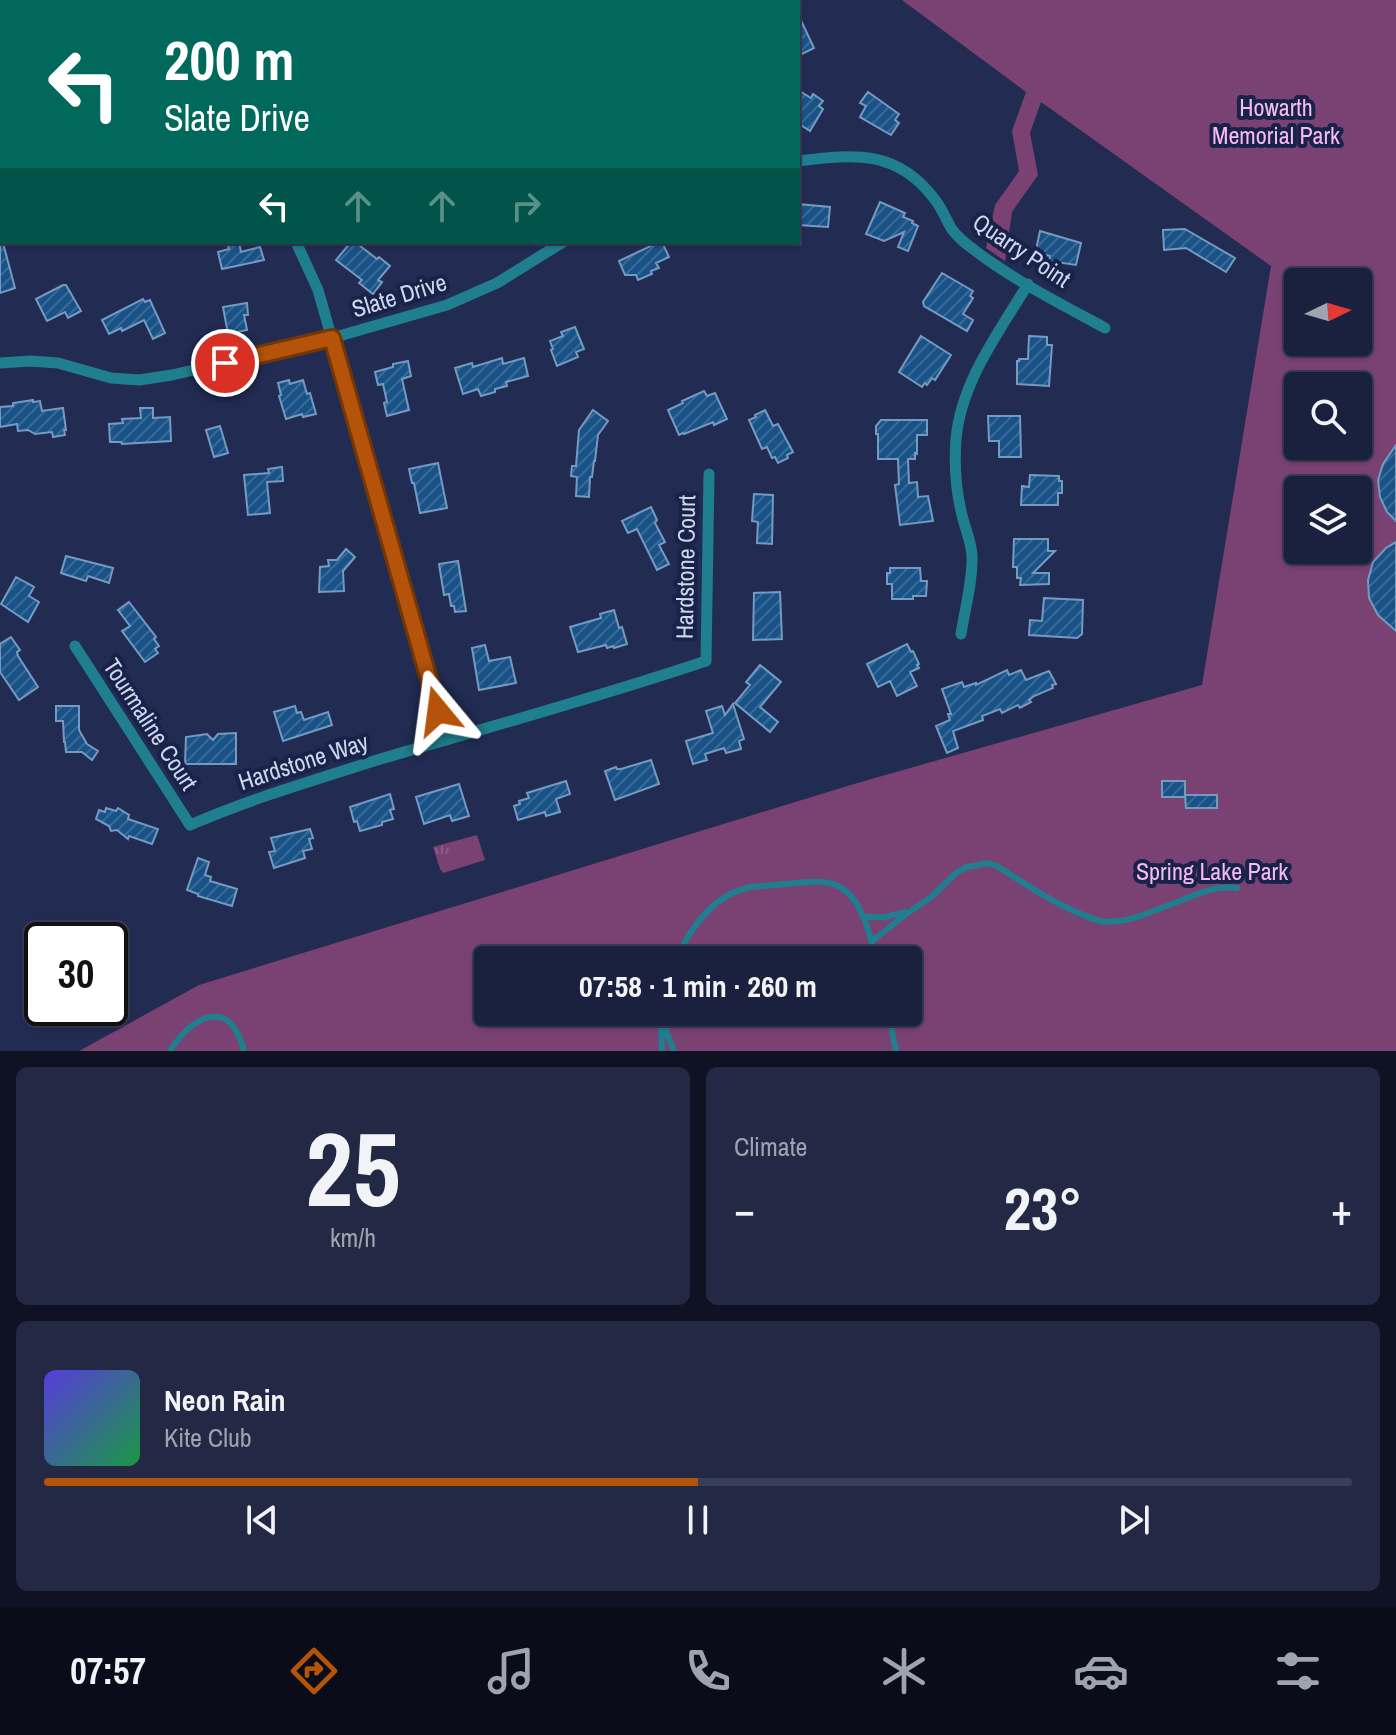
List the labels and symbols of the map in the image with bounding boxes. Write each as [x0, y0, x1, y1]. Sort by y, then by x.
park label: Howarth Memorial Park [1212, 91, 1340, 151]
street label: Quarry Point [967, 206, 1078, 295]
street label: Slate Drive [348, 265, 450, 325]
north arrow [1284, 268, 1372, 356]
pin [191, 329, 259, 397]
street label: Hardstone Court [668, 494, 702, 639]
street label: Tourmaline Court [96, 652, 206, 796]
position arrow [396, 669, 480, 753]
street label: Hardstone Way [234, 725, 372, 797]
park label: Spring Lake Park [1136, 855, 1288, 887]
speed limit sign: 30 [24, 922, 128, 1026]

